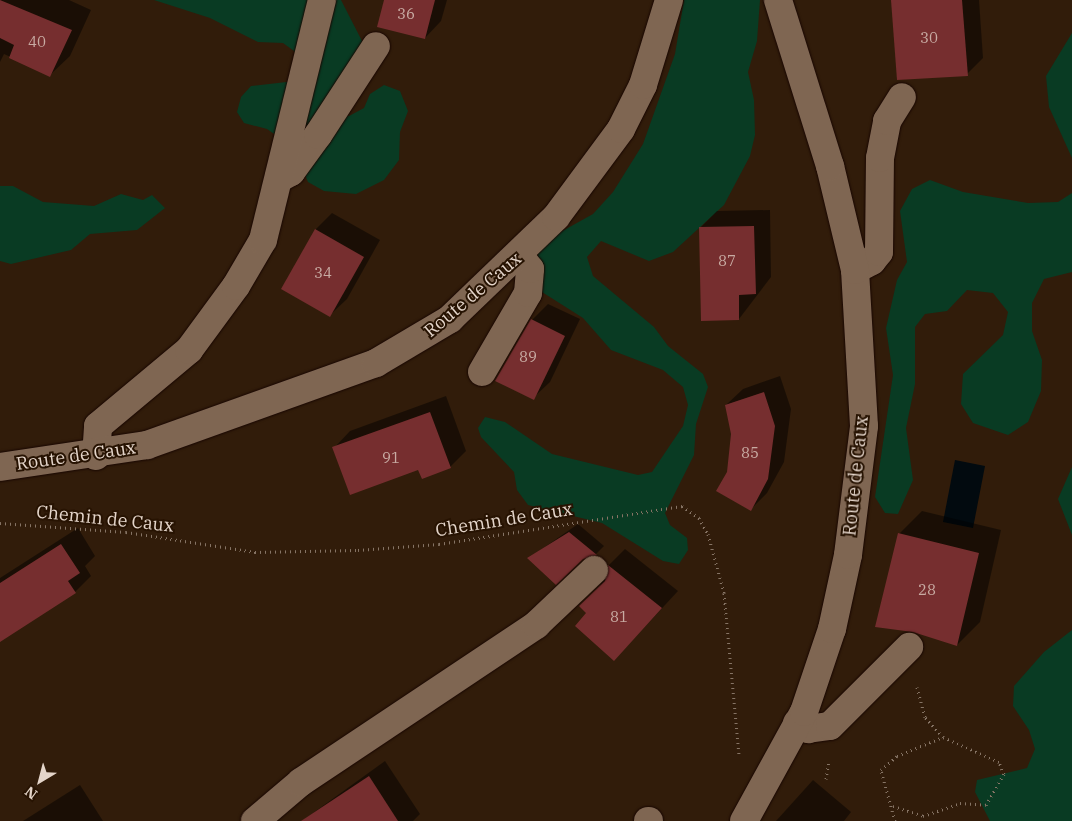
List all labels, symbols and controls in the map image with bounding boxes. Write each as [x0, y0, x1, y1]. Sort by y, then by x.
house number: 36 [397, 5, 415, 23]
house number: 30 [920, 29, 938, 47]
house number: 40 [28, 33, 46, 51]
street label: Route de Caux [420, 248, 526, 342]
house number: 87 [718, 252, 736, 270]
house number: 34 [314, 264, 332, 282]
house number: 89 [519, 348, 537, 366]
street label: Route de Caux [839, 415, 873, 537]
street label: Route de Caux [15, 437, 137, 475]
house number: 85 [741, 444, 759, 462]
house number: 91 [382, 449, 400, 467]
street label: Chemin de Caux [434, 499, 574, 541]
street label: Chemin de Caux [35, 501, 175, 537]
house number: 28 [918, 581, 936, 599]
house number: 81 [610, 608, 628, 626]
north arrow [15, 756, 65, 806]
text: N [21, 782, 41, 804]

